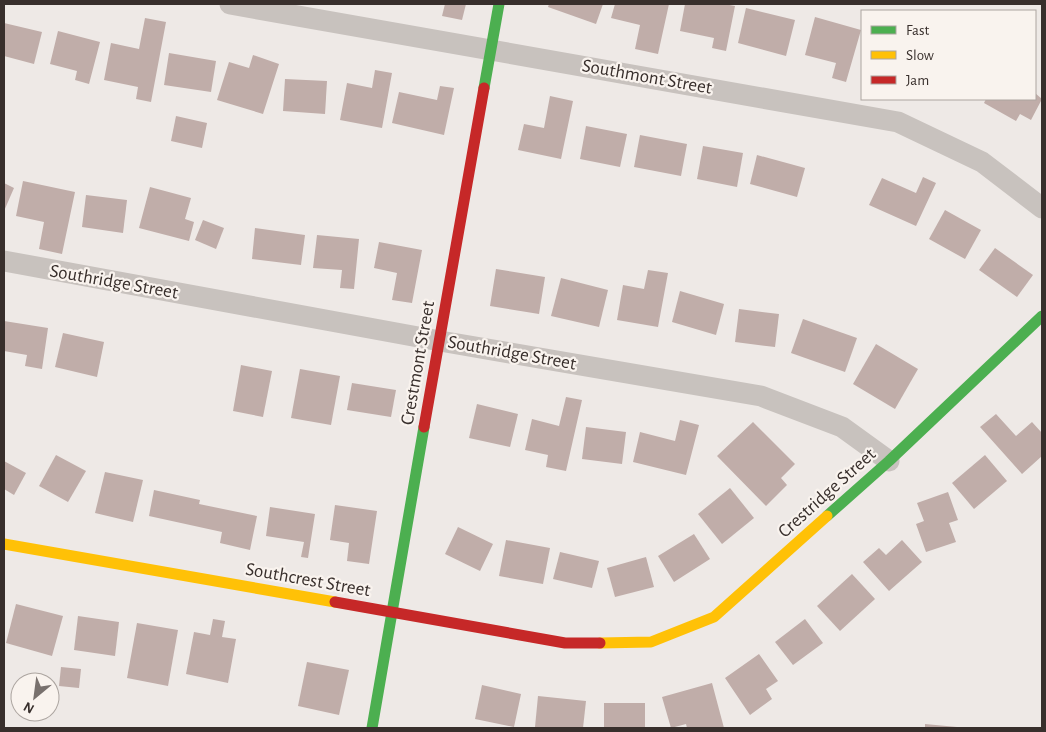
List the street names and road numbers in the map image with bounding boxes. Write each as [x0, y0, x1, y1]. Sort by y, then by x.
street label: Southmont Street [581, 56, 713, 98]
street label: Southridge Street [48, 261, 180, 303]
street label: Crestmont Street [398, 300, 438, 426]
street label: Southridge Street [446, 332, 578, 374]
street label: Crestridge Street [775, 444, 879, 542]
street label: Southcrest Street [244, 560, 372, 600]

